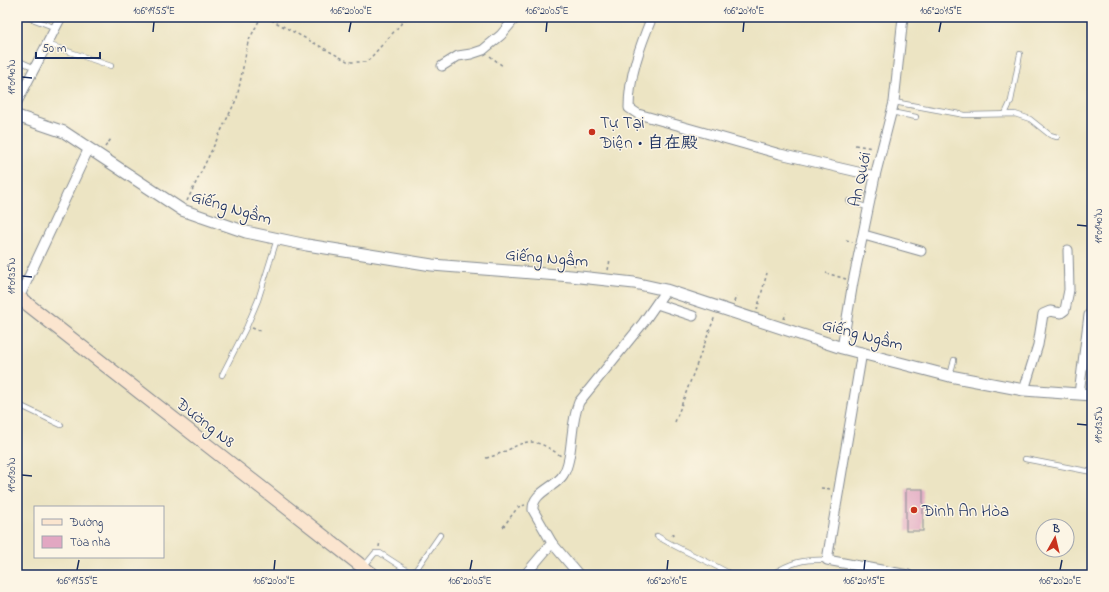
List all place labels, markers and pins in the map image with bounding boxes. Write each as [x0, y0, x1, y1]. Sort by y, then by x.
place label: Tự Tại Điện • 自在殿 [599, 111, 698, 156]
marker: Tự Tại Điện • 自在殿 [587, 127, 597, 137]
place label: Đình An Hòa [921, 499, 1009, 524]
marker: Đình An Hòa [909, 505, 919, 515]

